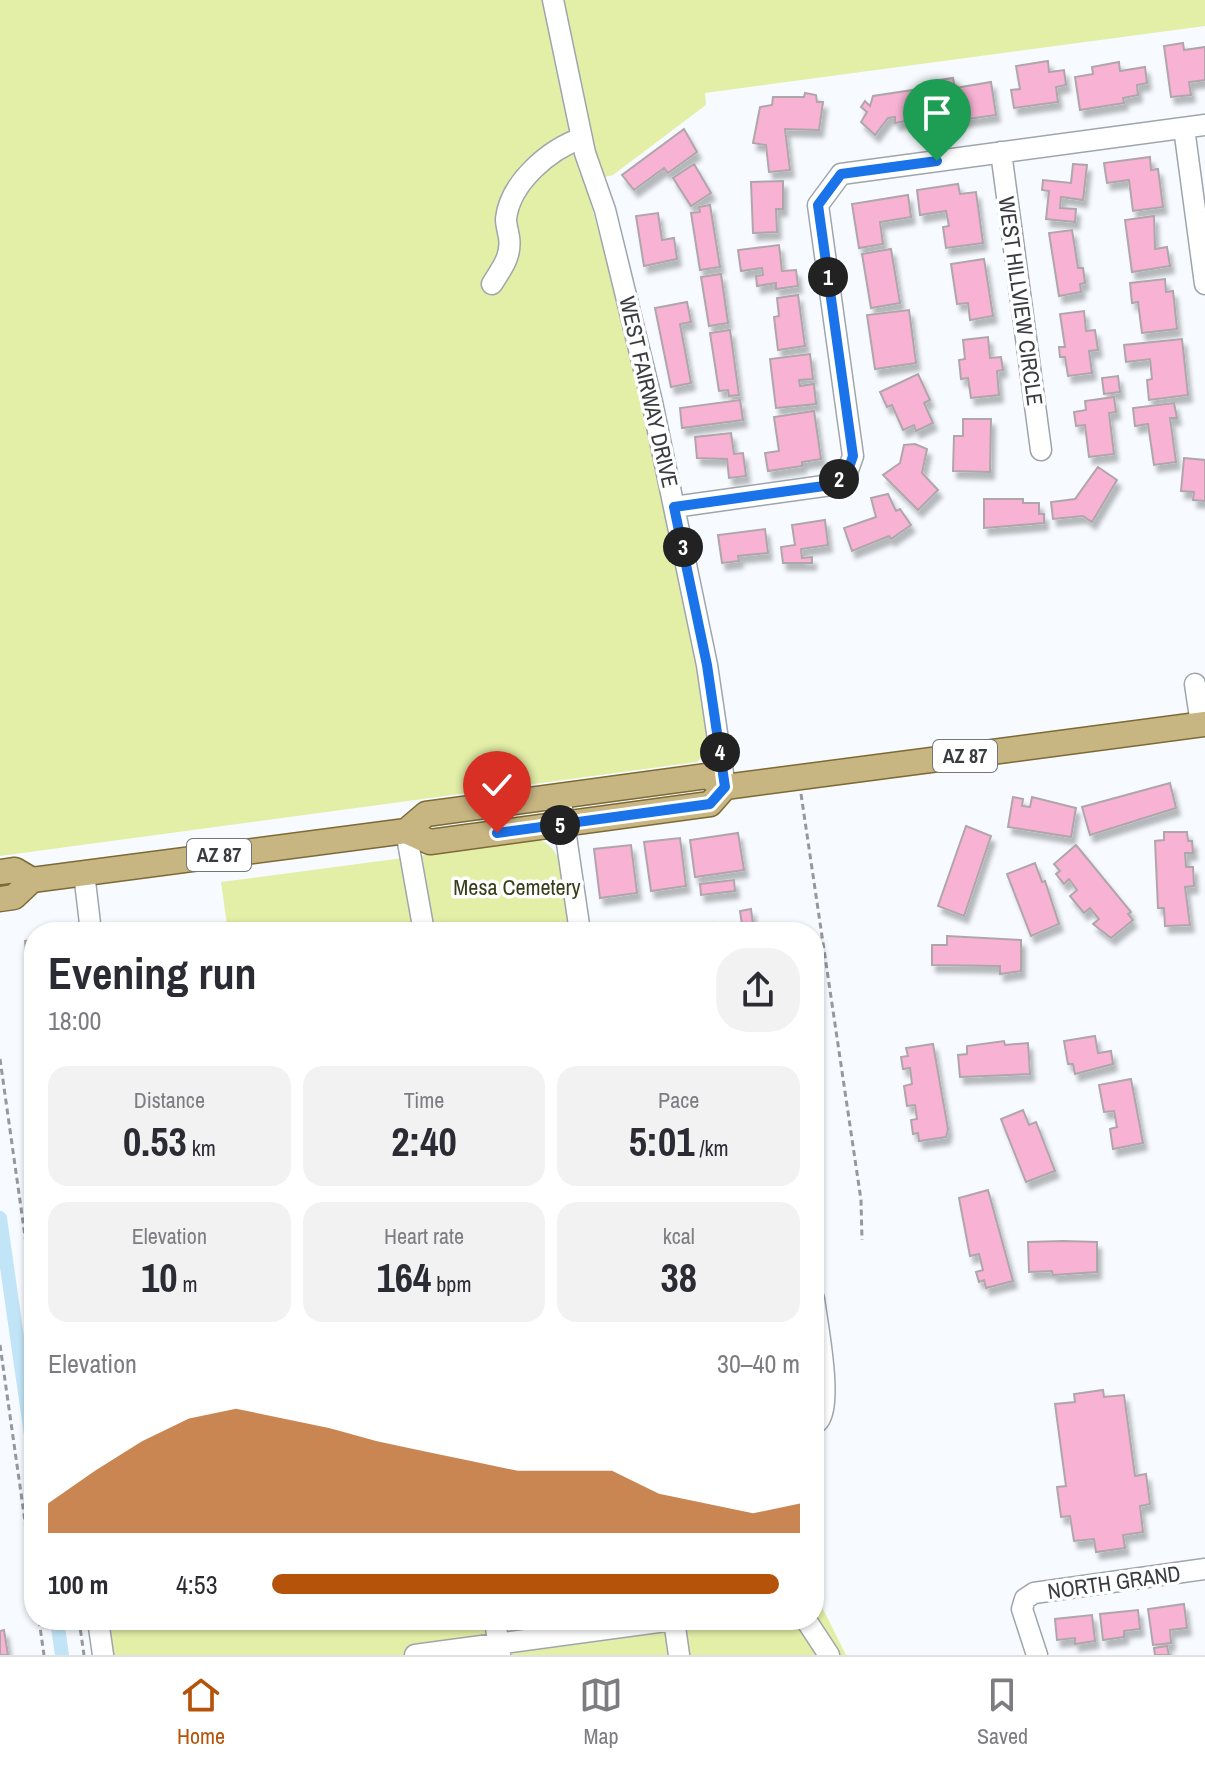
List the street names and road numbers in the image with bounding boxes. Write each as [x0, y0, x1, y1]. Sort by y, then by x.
street label: WEST HILLVIEW CIRCLE [991, 194, 1051, 408]
street label: WEST FAIRWAY DRIVE [612, 293, 686, 491]
road number: AZ 87 [933, 740, 997, 772]
road number: AZ 87 [187, 839, 251, 871]
street label: NORTH GRAND [1046, 1558, 1182, 1606]

